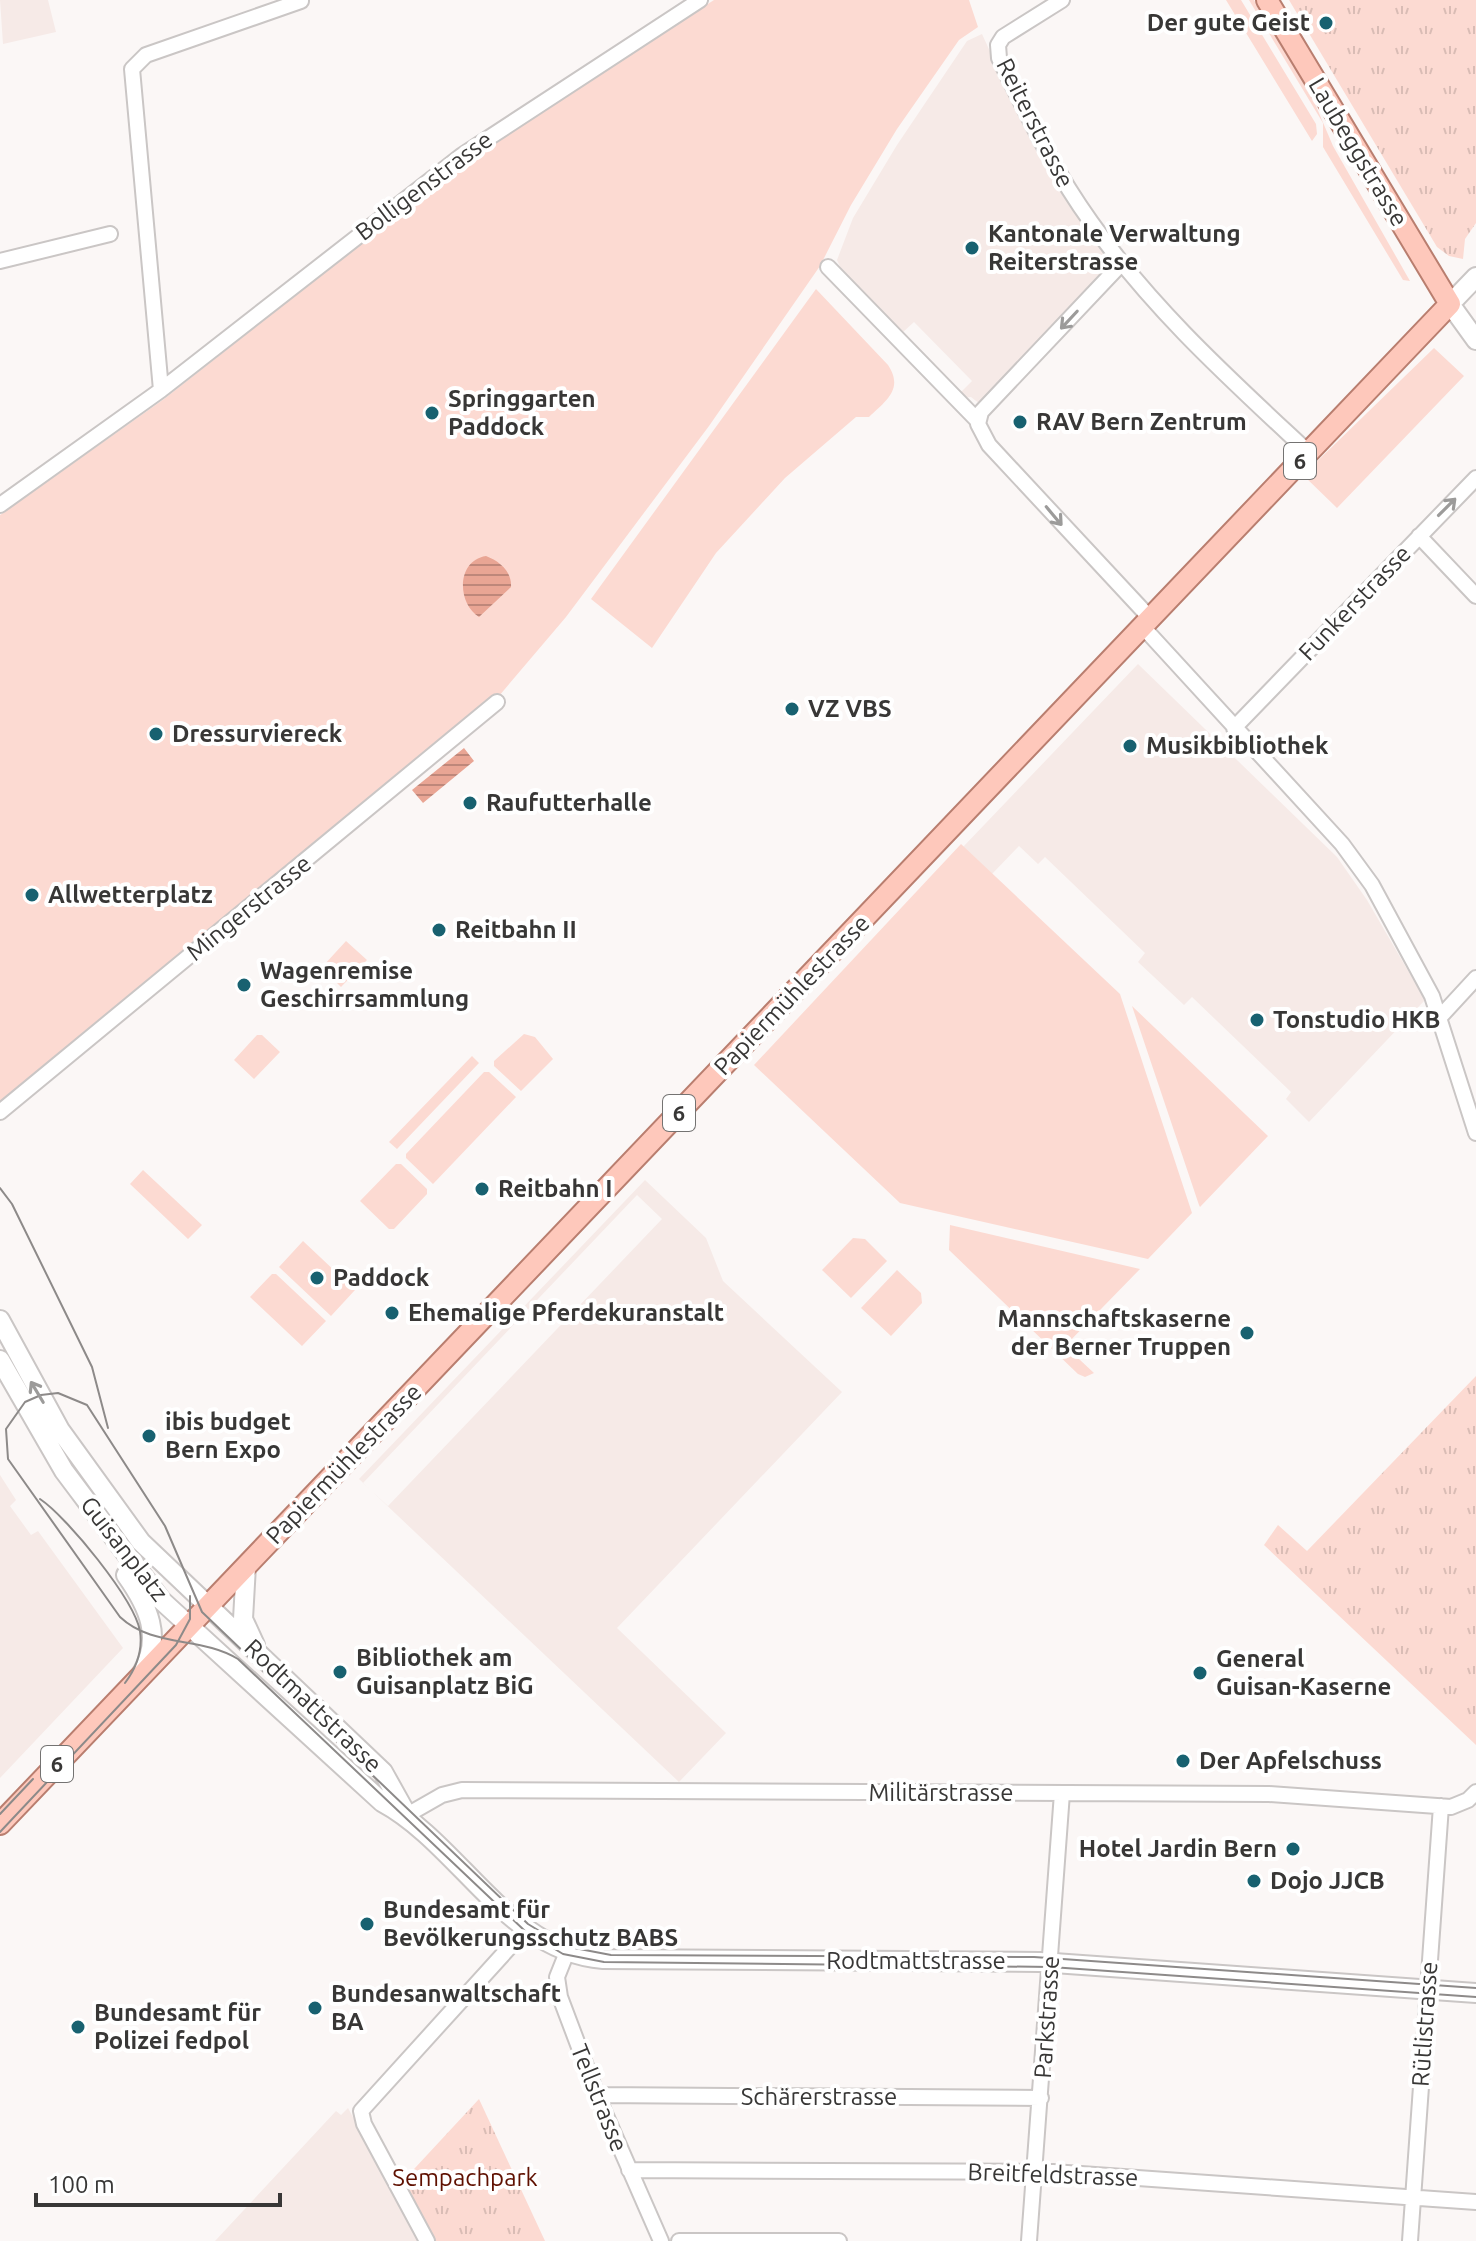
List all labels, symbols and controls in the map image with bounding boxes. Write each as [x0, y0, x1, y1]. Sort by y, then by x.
place label: Der gute Geist [1147, 9, 1310, 36]
marker: Der gute Geist [1317, 14, 1335, 32]
street label: Reiterstrasse [991, 54, 1079, 192]
street label: Laubeggstrasse [1303, 73, 1413, 231]
street label: Bolligenstrasse [350, 126, 497, 246]
place label: Kantonale Verwaltung Reiterstrasse [988, 220, 1241, 275]
marker: Kantonale Verwaltung Reiterstrasse [963, 239, 981, 257]
one-way arrow [1059, 310, 1078, 330]
place label: Springgarten Paddock [448, 385, 596, 440]
marker: Springgarten Paddock [423, 404, 441, 422]
place label: RAV Bern Zentrum [1036, 408, 1247, 435]
marker: RAV Bern Zentrum [1011, 413, 1029, 431]
road number: 6 [1284, 443, 1316, 479]
one-way arrow [1438, 497, 1457, 517]
one-way arrow [1045, 505, 1063, 525]
street label: Funkerstrasse [1293, 540, 1416, 666]
place label: VZ VBS [808, 695, 892, 722]
marker: VZ VBS [783, 700, 801, 718]
place label: Dressurviereck [172, 720, 343, 747]
marker: Dressurviereck [147, 725, 165, 743]
place label: Musikbibliothek [1146, 732, 1329, 759]
marker: Musikbibliothek [1121, 737, 1139, 755]
place label: Raufutterhalle [486, 789, 652, 816]
marker: Raufutterhalle [461, 794, 479, 812]
street label: Mingerstrasse [181, 849, 316, 966]
place label: Allwetterplatz [48, 881, 213, 908]
marker: Allwetterplatz [23, 886, 41, 904]
street label: Papiermühlestrasse [708, 909, 875, 1080]
place label: Reitbahn II [455, 916, 577, 943]
marker: Reitbahn II [430, 921, 448, 939]
place label: Wagenremise Geschirrsammlung [260, 957, 469, 1012]
marker: Wagenremise Geschirrsammlung [235, 976, 253, 994]
place label: Tonstudio HKB [1273, 1006, 1440, 1033]
marker: Tonstudio HKB [1248, 1011, 1266, 1029]
road number: 6 [663, 1095, 695, 1131]
place label: Reitbahn I [498, 1175, 613, 1202]
marker: Reitbahn I [473, 1180, 491, 1198]
place label: Paddock [333, 1264, 430, 1291]
marker: Paddock [308, 1269, 326, 1287]
place label: Ehemalige Pferdekuranstalt [408, 1299, 724, 1326]
marker: Ehemalige Pferdekuranstalt [383, 1304, 401, 1322]
place label: Mannschaftskaserne der Berner Truppen [998, 1305, 1231, 1360]
marker: Mannschaftskaserne der Berner Truppen [1238, 1324, 1256, 1342]
street label: Papiermühlestrasse [260, 1378, 427, 1549]
one-way arrow [29, 1381, 45, 1404]
place label: ibis budget Bern Expo [165, 1408, 291, 1463]
marker: ibis budget Bern Expo [140, 1427, 158, 1445]
street label: Guisanplatz [75, 1491, 174, 1606]
street label: Rodtmattstrasse [239, 1634, 387, 1778]
place label: Bibliothek am Guisanplatz BiG [356, 1644, 534, 1699]
place label: General Guisan-Kaserne [1216, 1645, 1391, 1700]
marker: Bibliothek am Guisanplatz BiG [331, 1663, 349, 1681]
marker: General Guisan-Kaserne [1191, 1664, 1209, 1682]
road number: 6 [41, 1746, 73, 1782]
place label: Der Apfelschuss [1199, 1747, 1382, 1774]
marker: Der Apfelschuss [1174, 1752, 1192, 1770]
street label: Militärstrasse [869, 1779, 1013, 1806]
place label: Hotel Jardin Bern [1079, 1835, 1277, 1862]
marker: Hotel Jardin Bern [1284, 1840, 1302, 1858]
place label: Dojo JJCB [1270, 1867, 1385, 1894]
marker: Dojo JJCB [1245, 1872, 1263, 1890]
place label: Bundesamt für Bevölkerungsschutz BABS [383, 1896, 678, 1951]
marker: Bundesamt für Bevölkerungsschutz BABS [358, 1915, 376, 1933]
street label: Rodtmattstrasse [826, 1947, 1006, 1974]
street label: Parkstrasse [1029, 1955, 1064, 2079]
street label: Rütlistrasse [1407, 1960, 1442, 2088]
place label: Bundesanwaltschaft BA [331, 1980, 561, 2035]
place label: Bundesamt für Polizei fedpol [94, 1999, 261, 2054]
marker: Bundesanwaltschaft BA [306, 1999, 324, 2017]
marker: Bundesamt für Polizei fedpol [69, 2018, 87, 2036]
street label: Tellstrasse [566, 2040, 633, 2155]
street label: Schärerstrasse [741, 2083, 897, 2110]
scale bar [36, 2157, 280, 2207]
street label: Breitfeldstrasse [967, 2158, 1139, 2191]
park label: Sempachpark [392, 2164, 538, 2191]
text: 100 m [48, 2171, 115, 2198]

